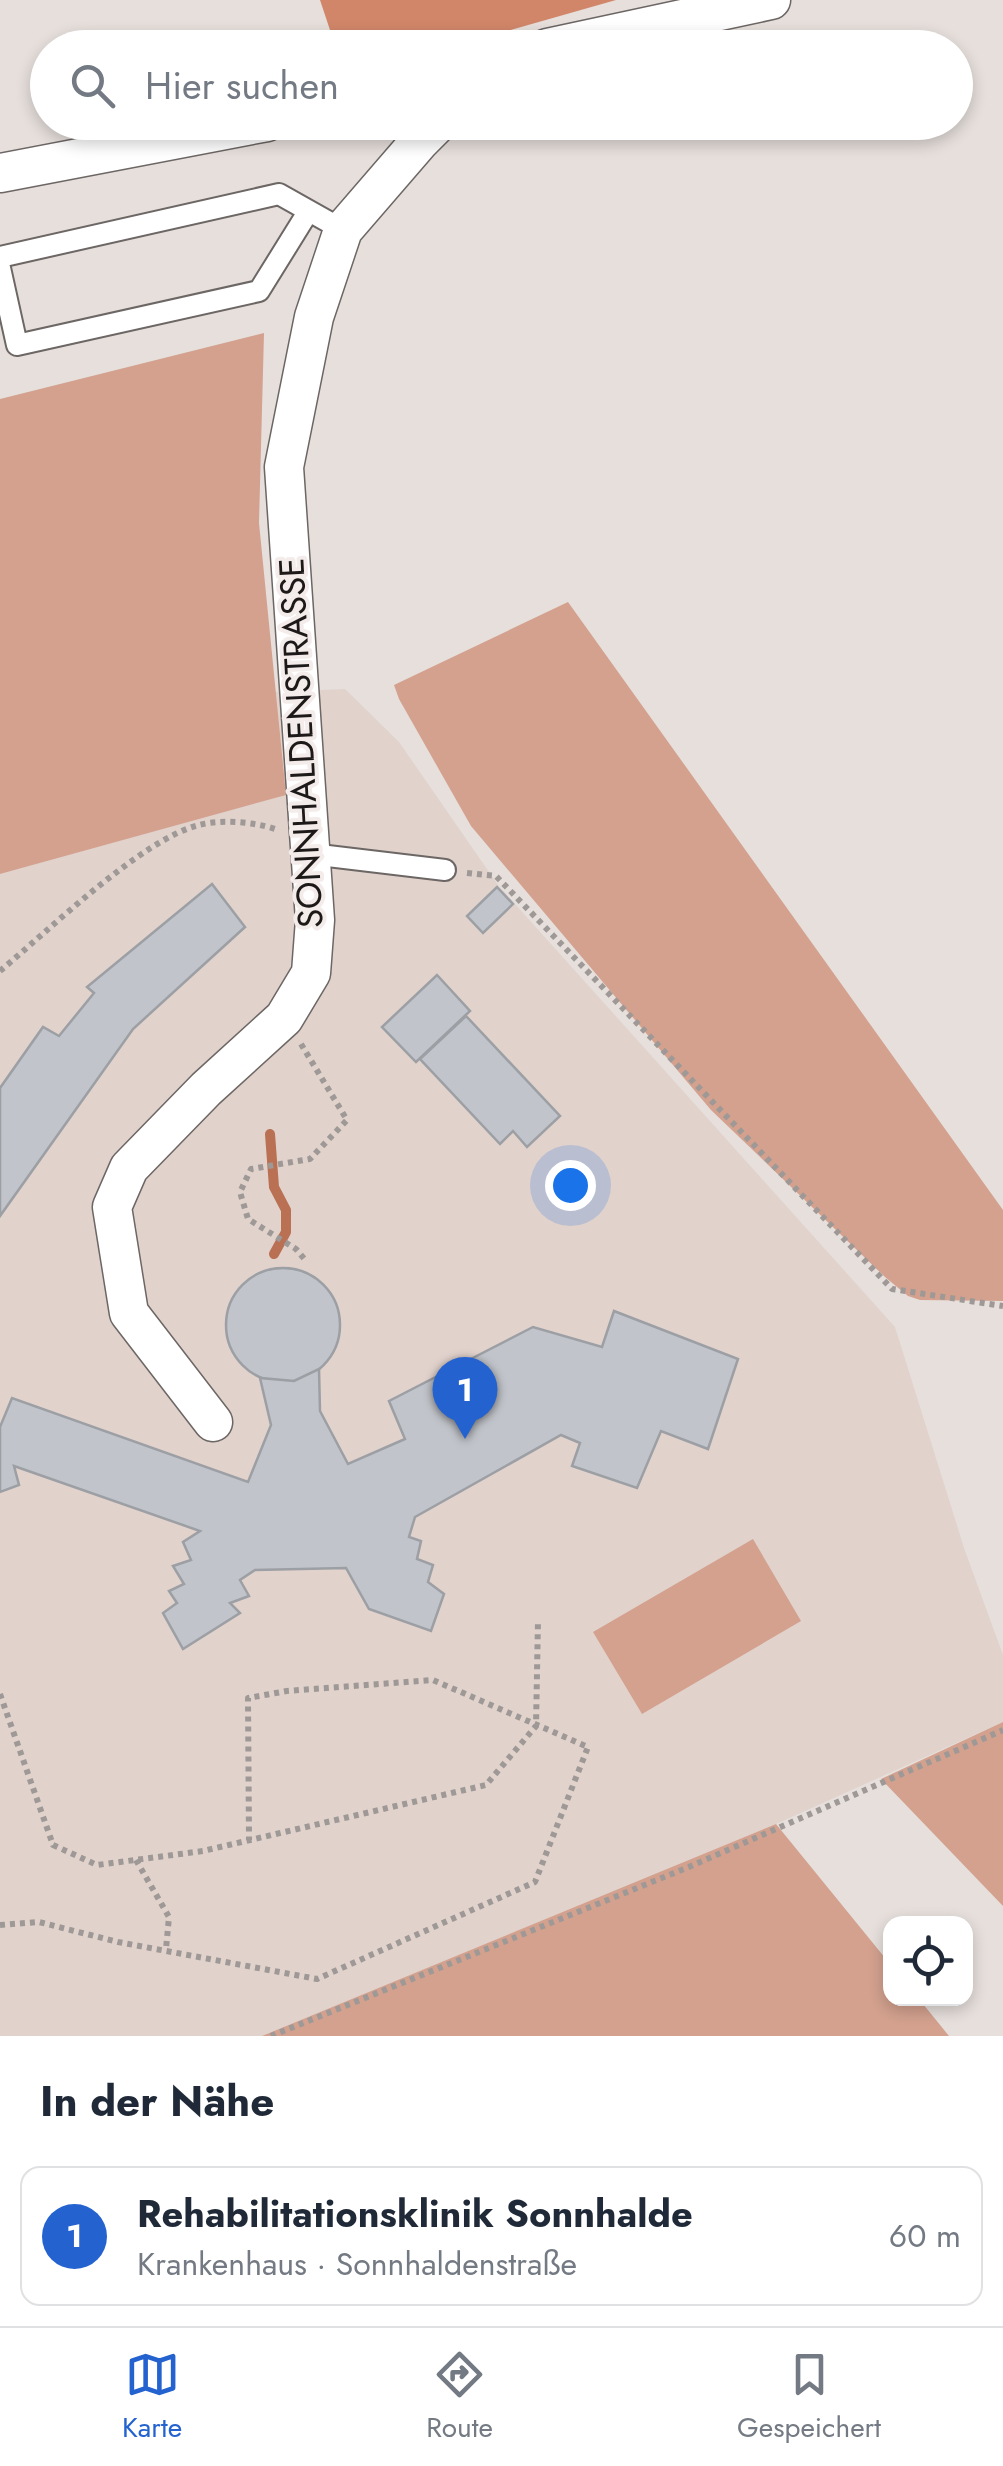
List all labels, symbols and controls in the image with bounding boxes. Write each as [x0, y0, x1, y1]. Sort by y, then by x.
search box [30, 30, 973, 140]
icon: search [65, 58, 120, 113]
text: Hier suchen [145, 58, 339, 113]
street label: SONNHALDENSTRASSE [266, 556, 336, 930]
your location [545, 1160, 596, 1211]
pin: 1 [432, 1356, 498, 1439]
map controls [883, 1916, 973, 2006]
button: locate [883, 1916, 973, 2006]
text: In der Nähe [40, 2071, 274, 2132]
text: Rehabilitationsklinik Sonnhalde [137, 2186, 693, 2241]
text: 1 [66, 2213, 83, 2259]
text: 60 m [889, 2213, 961, 2259]
text: Krankenhaus · Sonnhaldenstraße [137, 2241, 577, 2287]
tab: Karte [122, 2347, 182, 2448]
tab: Route [426, 2347, 493, 2448]
tab: Gespeichert [737, 2347, 881, 2448]

